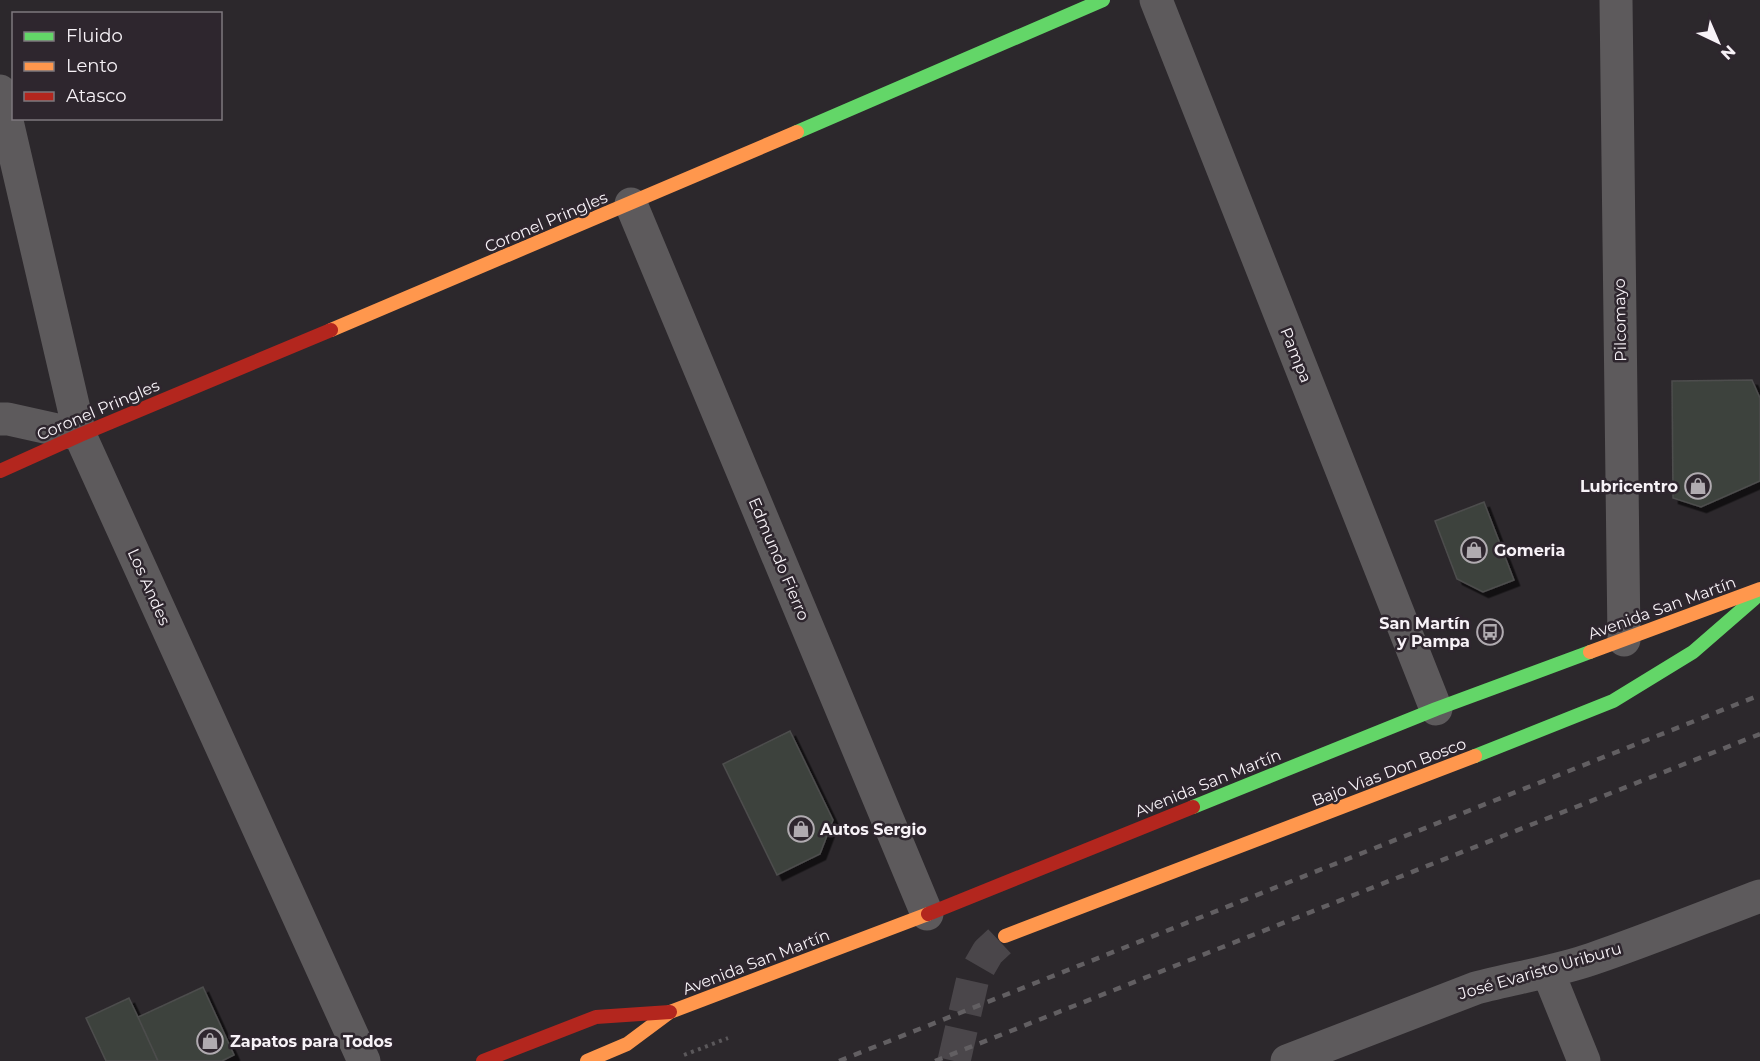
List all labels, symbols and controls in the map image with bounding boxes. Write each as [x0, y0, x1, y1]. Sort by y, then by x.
legend [12, 12, 222, 120]
north arrow [1688, 12, 1748, 72]
text: Fluido [66, 25, 123, 47]
text: N [1717, 41, 1739, 64]
text: Lento [66, 55, 118, 77]
text: Atasco [66, 85, 126, 107]
street label: Coronel Pringles [482, 187, 610, 256]
street label: Pilcomayo [1610, 278, 1630, 362]
street label: Pampa [1276, 325, 1316, 385]
street label: Coronel Pringles [34, 375, 162, 444]
shop icon: Lubricentro [1683, 471, 1713, 501]
place label: Lubricentro [1580, 477, 1678, 496]
street label: Edmundo Fierro [745, 495, 813, 623]
shop icon: Gomeria [1459, 535, 1489, 565]
place label: Gomeria [1494, 541, 1565, 560]
street label: Los Andes [124, 546, 174, 628]
street label: Avenida San Martín [1585, 572, 1739, 644]
place label: San Martín y Pampa [1379, 614, 1470, 651]
bus stop icon: San Martín y Pampa [1475, 617, 1505, 647]
street label: Bajo Vias Don Bosco [1309, 734, 1469, 810]
street label: Avenida San Martín [1132, 745, 1284, 821]
shop icon: Autos Sergio [786, 814, 816, 844]
place label: Autos Sergio [819, 820, 927, 839]
street label: Avenida San Martín [680, 925, 832, 999]
street label: José Evaristo Uriburu [1455, 939, 1624, 1004]
shop icon: Zapatos para Todos [195, 1026, 225, 1056]
place label: Zapatos para Todos [230, 1032, 393, 1051]

